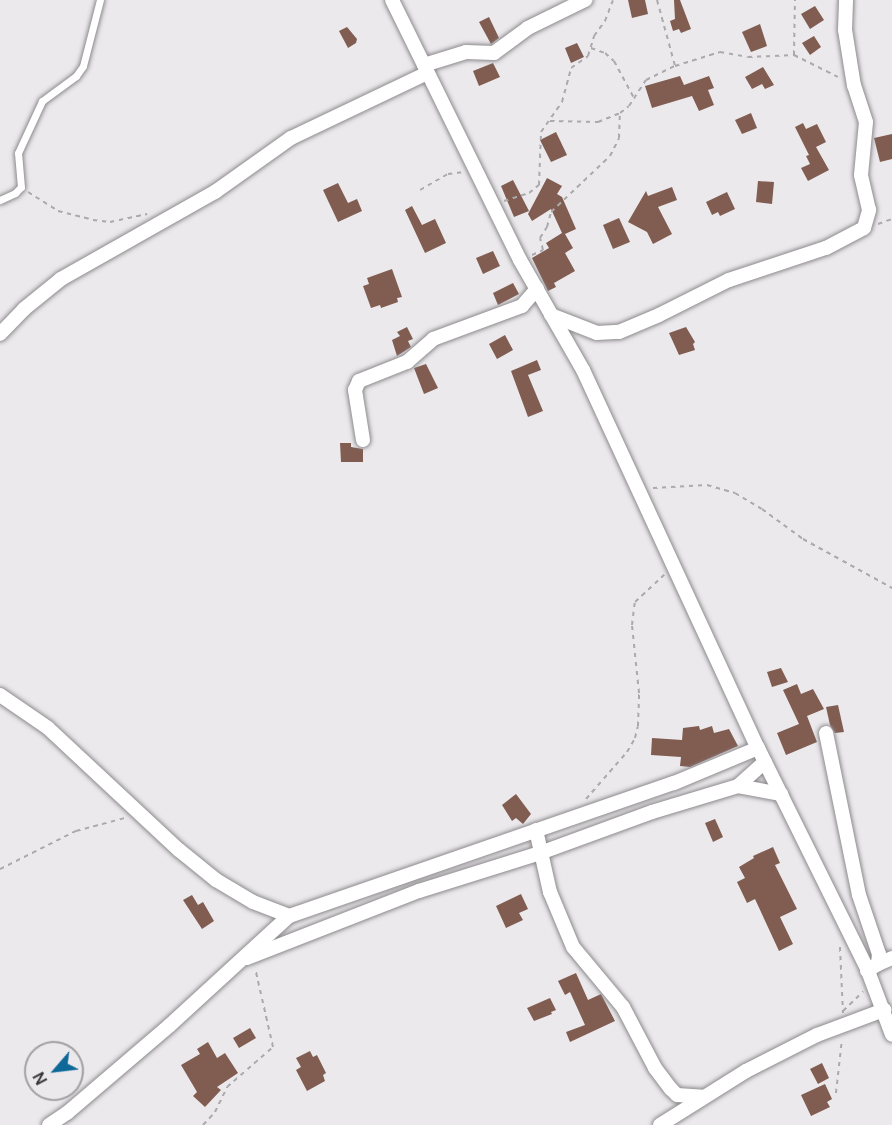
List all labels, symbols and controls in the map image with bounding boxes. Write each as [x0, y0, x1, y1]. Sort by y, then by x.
north arrow [24, 1041, 84, 1101]
text: N [27, 1068, 52, 1089]

